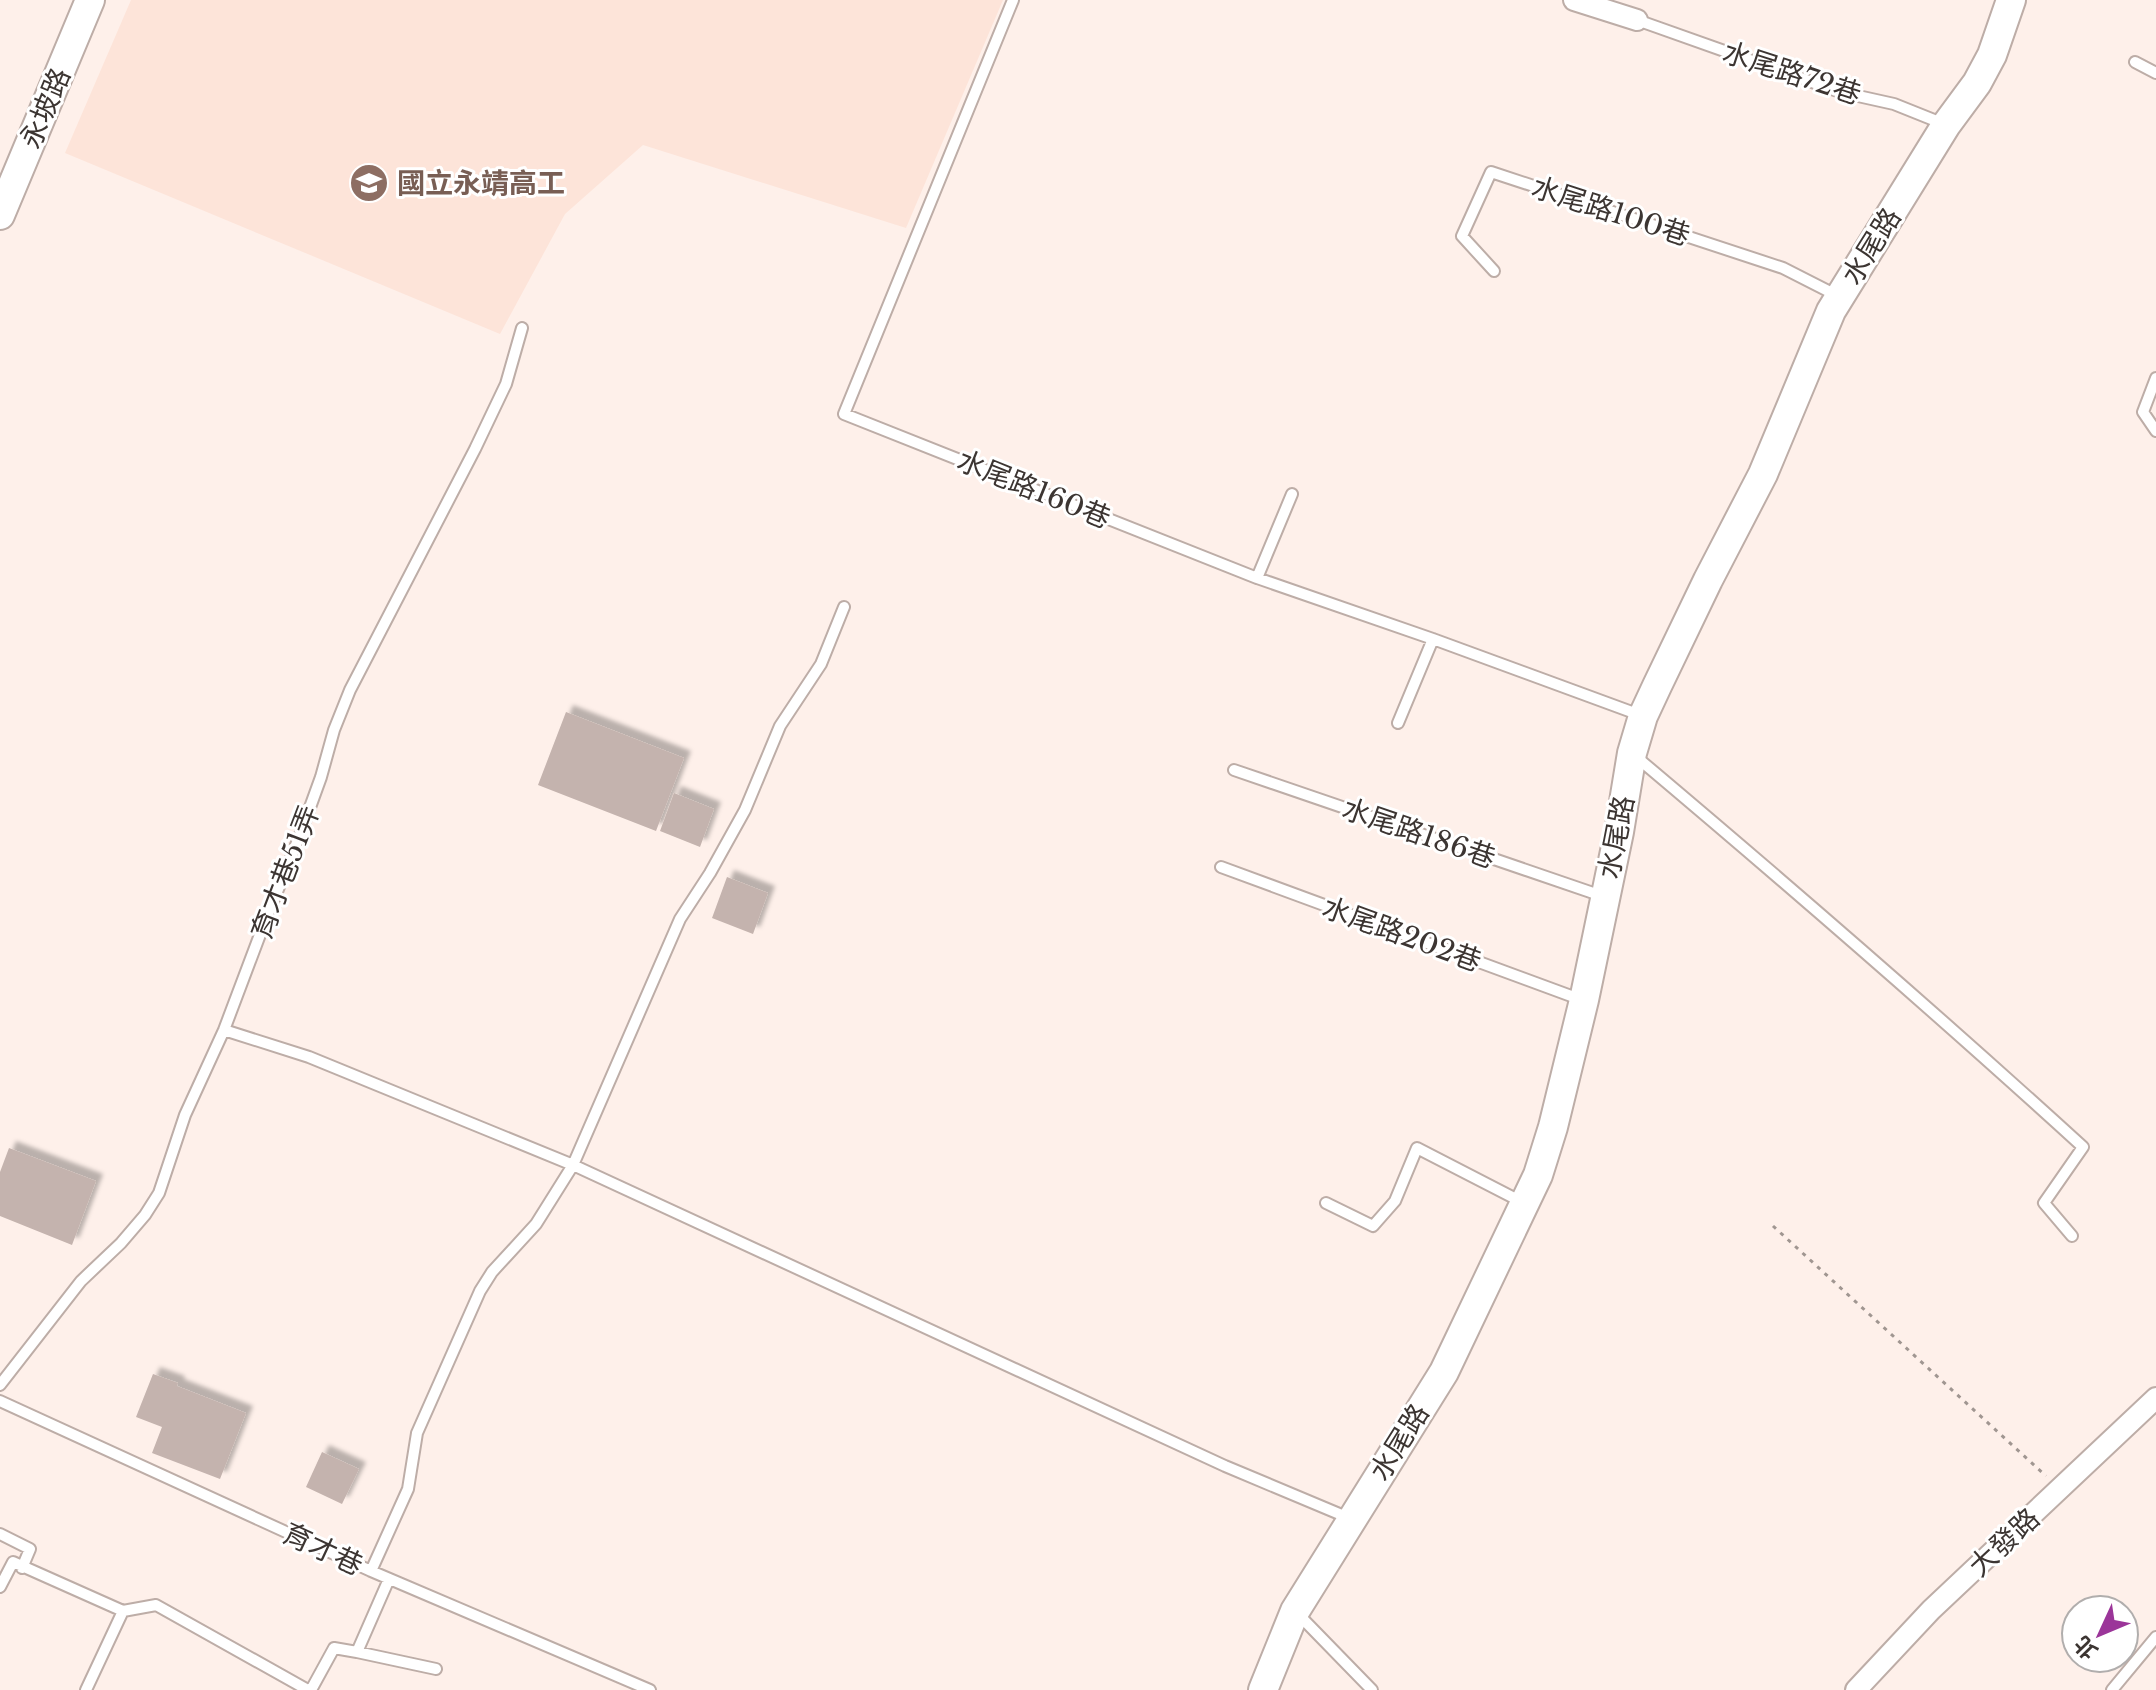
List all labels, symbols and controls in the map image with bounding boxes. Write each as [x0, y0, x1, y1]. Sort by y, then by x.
street label: 水尾路72巷 [1718, 35, 1865, 112]
street label: 永坡路 [13, 63, 78, 154]
school or university icon: 國立永靖高工 [348, 162, 390, 204]
place label: 國立永靖高工 [397, 166, 565, 201]
street label: 水尾路100巷 [1527, 169, 1694, 254]
street label: 水尾路 [1834, 201, 1909, 291]
street label: 水尾路160巷 [952, 443, 1116, 536]
street label: 水尾路186巷 [1338, 791, 1500, 876]
street label: 水尾路 [1591, 793, 1642, 882]
street label: 育才巷51弄 [244, 800, 327, 944]
street label: 水尾路202巷 [1318, 890, 1486, 979]
street label: 水尾路 [1362, 1397, 1437, 1487]
street label: 大發路 [1962, 1501, 2047, 1584]
street label: 育才巷 [277, 1516, 368, 1583]
north arrow [2060, 1594, 2140, 1674]
text: 北 [2069, 1630, 2103, 1665]

